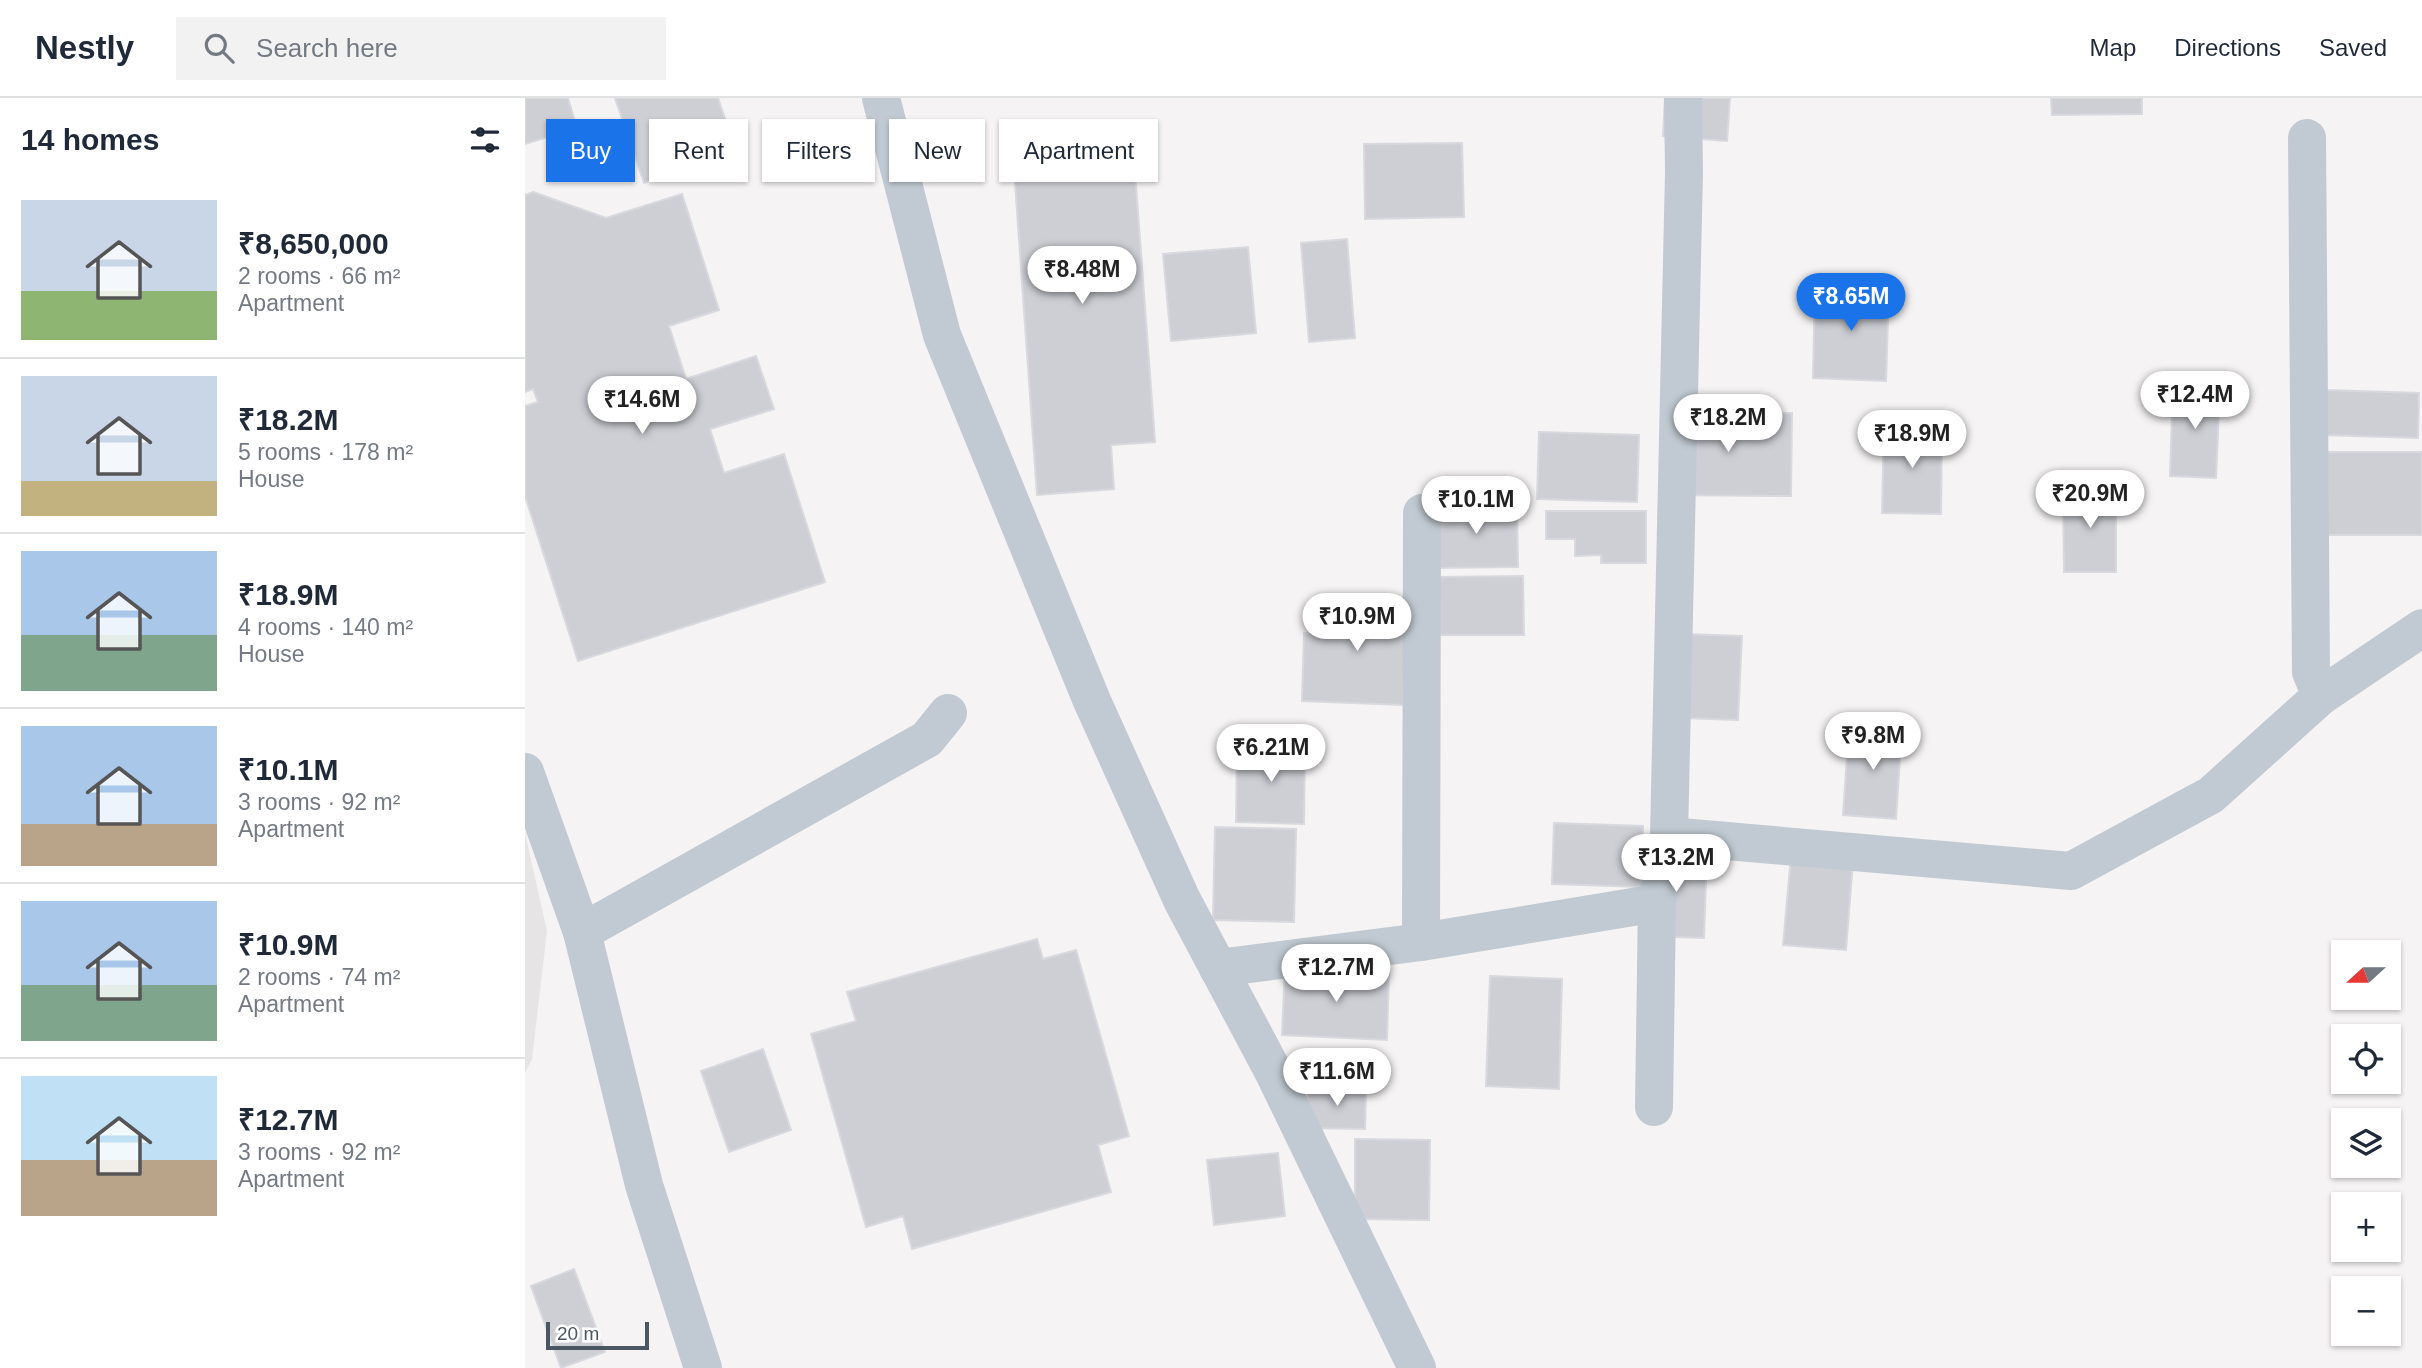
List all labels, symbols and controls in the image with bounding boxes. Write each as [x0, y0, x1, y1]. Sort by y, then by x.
search box [176, 17, 666, 80]
text: Nestly [35, 29, 134, 66]
icon: search [200, 29, 238, 67]
text: Search here [256, 33, 398, 63]
text: Map [2090, 34, 2136, 61]
text: Directions [2174, 34, 2281, 61]
text: Saved [2319, 34, 2387, 61]
chip: Buy [546, 119, 635, 182]
chip: Rent [649, 119, 748, 182]
chip: Filters [762, 119, 875, 182]
chip: New [889, 119, 985, 182]
chip: Apartment [999, 119, 1158, 182]
icon: filters [466, 121, 504, 159]
text: 14 homes [21, 123, 159, 156]
text: ₹8,650,000 [238, 227, 389, 260]
icon: home [77, 228, 161, 312]
pin: ₹8.48M [1025, 246, 1139, 306]
text: ₹8.48M [1043, 256, 1121, 282]
text: 2 rooms · 66 m² [238, 263, 400, 289]
pin: ₹8.65M [1794, 274, 1908, 333]
text: ₹8.65M [1812, 283, 1890, 309]
text: Apartment [238, 290, 344, 316]
pin: ₹12.4M [2138, 372, 2252, 431]
pin: ₹14.6M [585, 376, 699, 436]
text: ₹12.4M [2156, 381, 2234, 407]
text: ₹14.6M [603, 386, 681, 412]
pin: ₹18.2M [1671, 394, 1785, 454]
text: ₹18.2M [238, 403, 339, 436]
icon: home [77, 404, 161, 488]
text: ₹18.2M [1689, 404, 1767, 430]
pin: ₹18.9M [1855, 410, 1969, 470]
text: ₹18.9M [1873, 420, 1951, 446]
text: 5 rooms · 178 m² [238, 439, 413, 465]
text: House [238, 466, 304, 492]
pin: ₹20.9M [2033, 470, 2147, 530]
pin: ₹10.1M [1419, 476, 1533, 536]
text: ₹20.9M [2051, 480, 2129, 506]
text: ₹10.1M [1437, 486, 1515, 512]
text: ₹18.9M [238, 578, 339, 611]
icon: home [77, 579, 161, 663]
pin: ₹10.9M [1300, 594, 1414, 653]
text: ₹10.9M [1318, 603, 1396, 629]
text: 4 rooms · 140 m² [238, 614, 413, 640]
text: House [238, 641, 304, 667]
pin: ₹9.8M [1824, 712, 1922, 772]
text: ₹9.8M [1841, 722, 1905, 748]
pin: ₹6.21M [1214, 724, 1328, 784]
text: ₹6.21M [1232, 734, 1310, 760]
text: ₹10.1M [238, 753, 339, 786]
icon: home [77, 754, 161, 838]
text: 3 rooms · 92 m² [238, 789, 400, 815]
text: Apartment [238, 816, 344, 842]
pin: ₹13.2M [1619, 834, 1733, 894]
text: ₹13.2M [1637, 844, 1715, 870]
text: ₹10.9M [238, 928, 339, 961]
icon: home [77, 929, 161, 1013]
north arrow [2331, 940, 2401, 1010]
map controls [2331, 940, 2401, 1346]
pin: ₹12.7M [1279, 944, 1393, 1004]
text: ₹12.7M [1297, 954, 1375, 980]
text: 2 rooms · 74 m² [238, 964, 400, 990]
text: Apartment [238, 991, 344, 1017]
button: locate [2331, 1024, 2401, 1094]
pin: ₹11.6M [1280, 1048, 1394, 1108]
text: ₹11.6M [1299, 1058, 1375, 1084]
text: ₹12.7M [238, 1103, 339, 1136]
icon: home [77, 1104, 161, 1188]
button: layers [2331, 1108, 2401, 1178]
text: 3 rooms · 92 m² [238, 1139, 400, 1165]
text: Apartment [238, 1166, 344, 1192]
button: + [2331, 1192, 2401, 1262]
button: − [2331, 1276, 2401, 1346]
scale bar [546, 1319, 649, 1351]
text: 20 m [557, 1323, 599, 1344]

